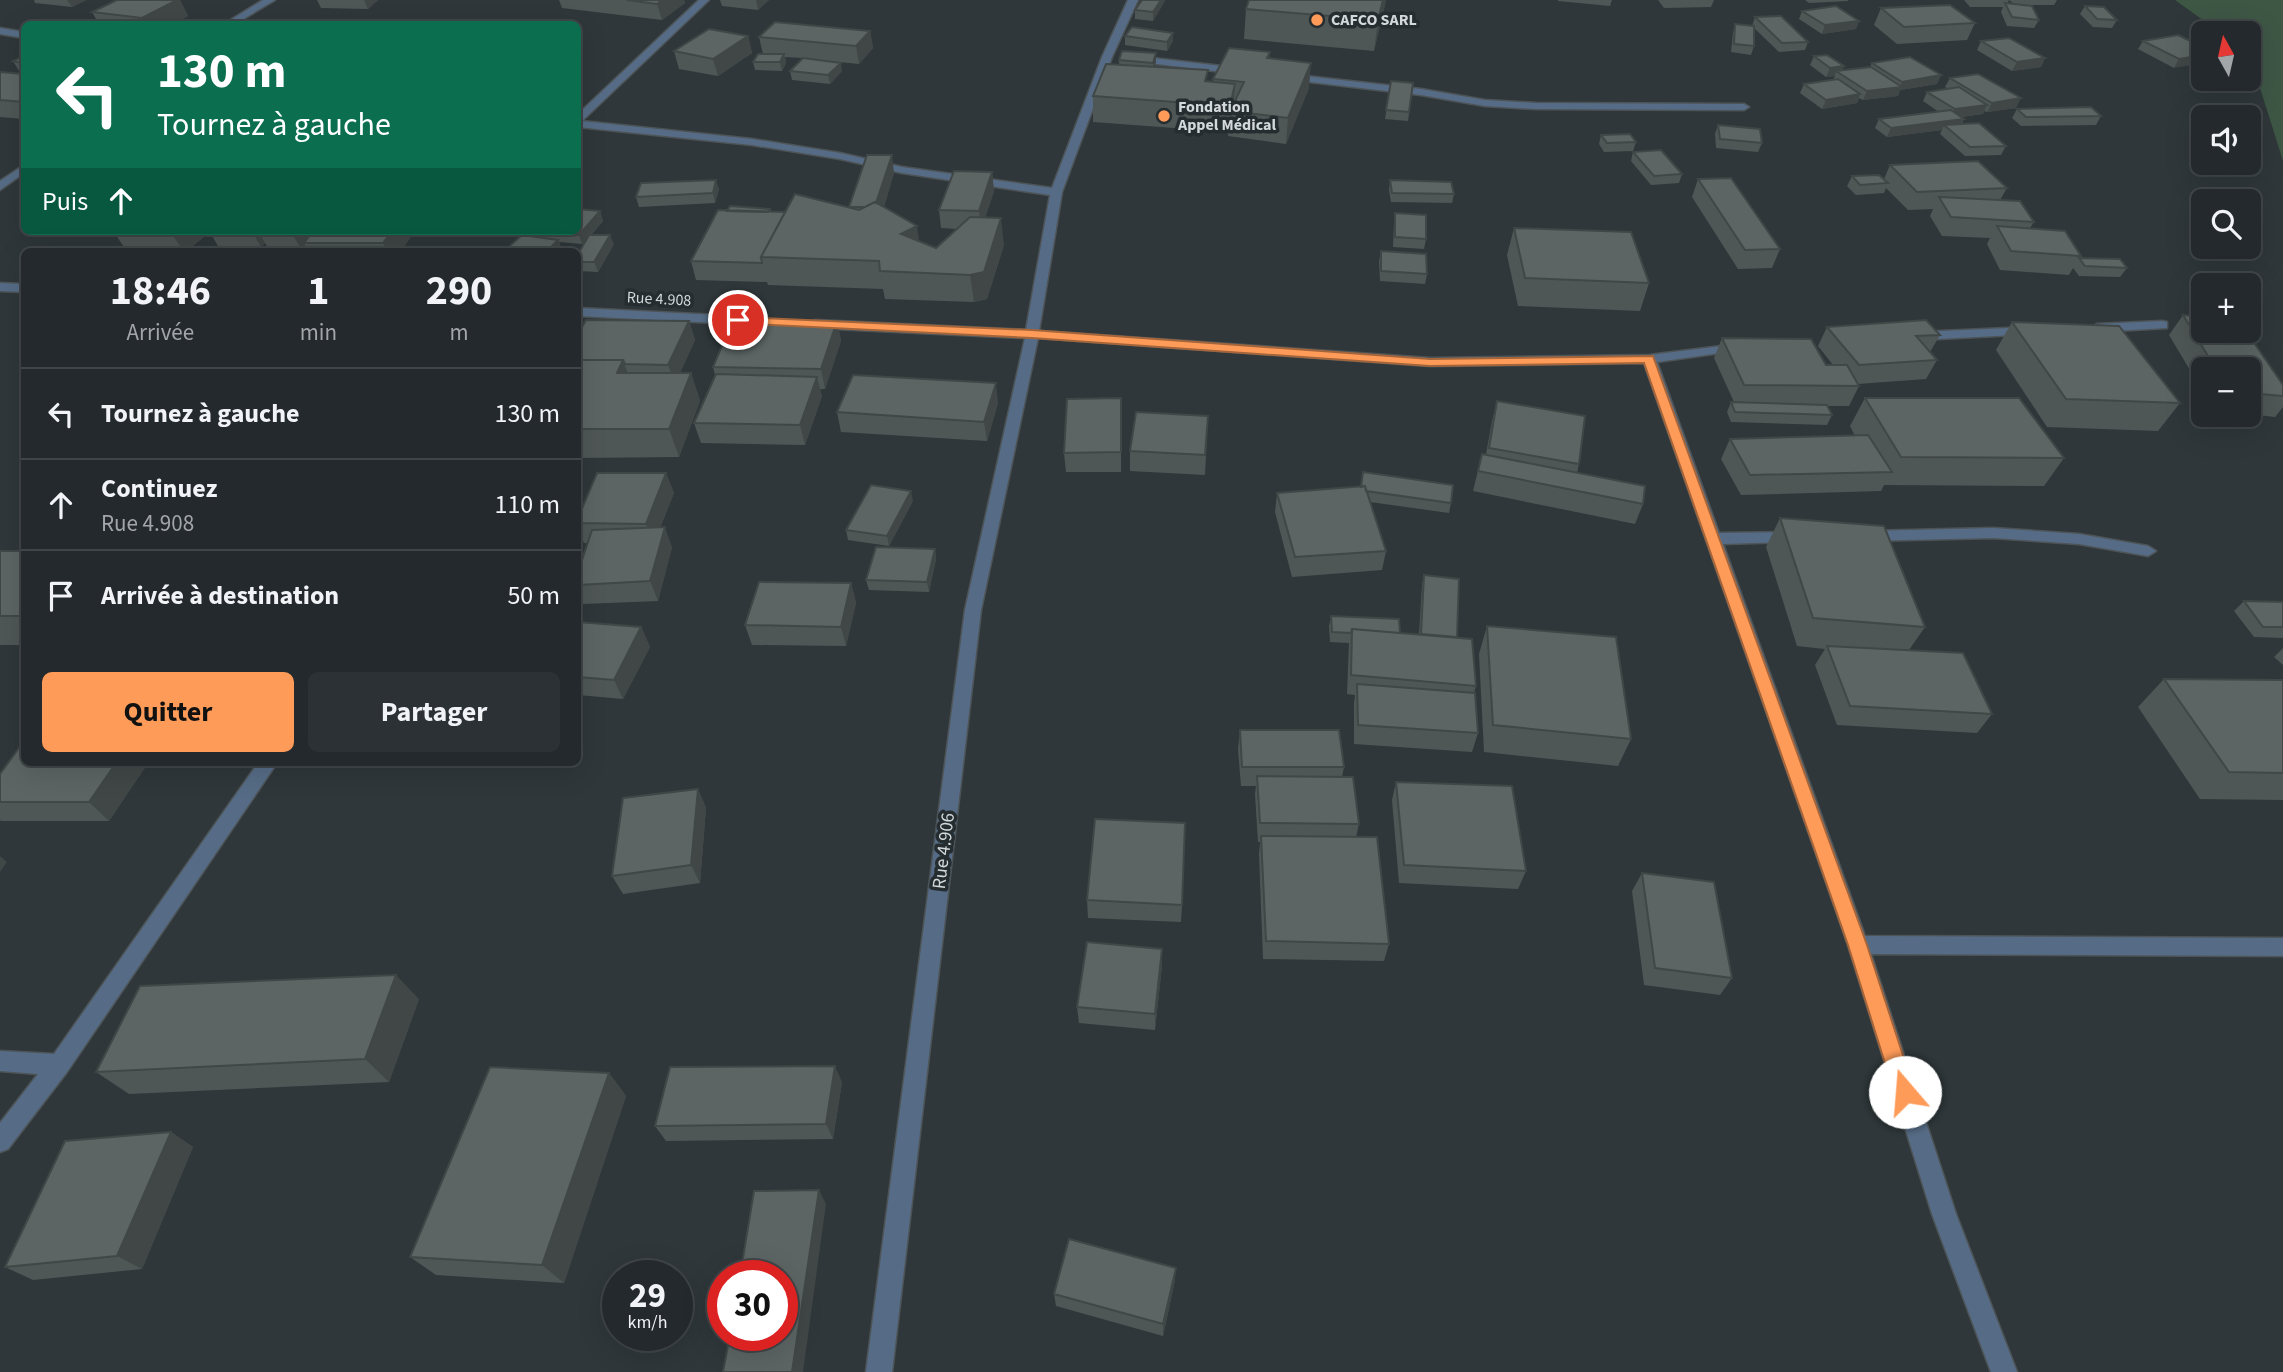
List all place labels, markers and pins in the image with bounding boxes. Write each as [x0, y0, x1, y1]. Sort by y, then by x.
place label: CAFCO SARL [1331, 9, 1417, 31]
marker: CAFCO SARL [1309, 12, 1325, 28]
place label: Fondation Appel Médical [1177, 96, 1276, 136]
marker: Fondation Appel Médical [1156, 108, 1172, 124]
pin [708, 290, 768, 350]

